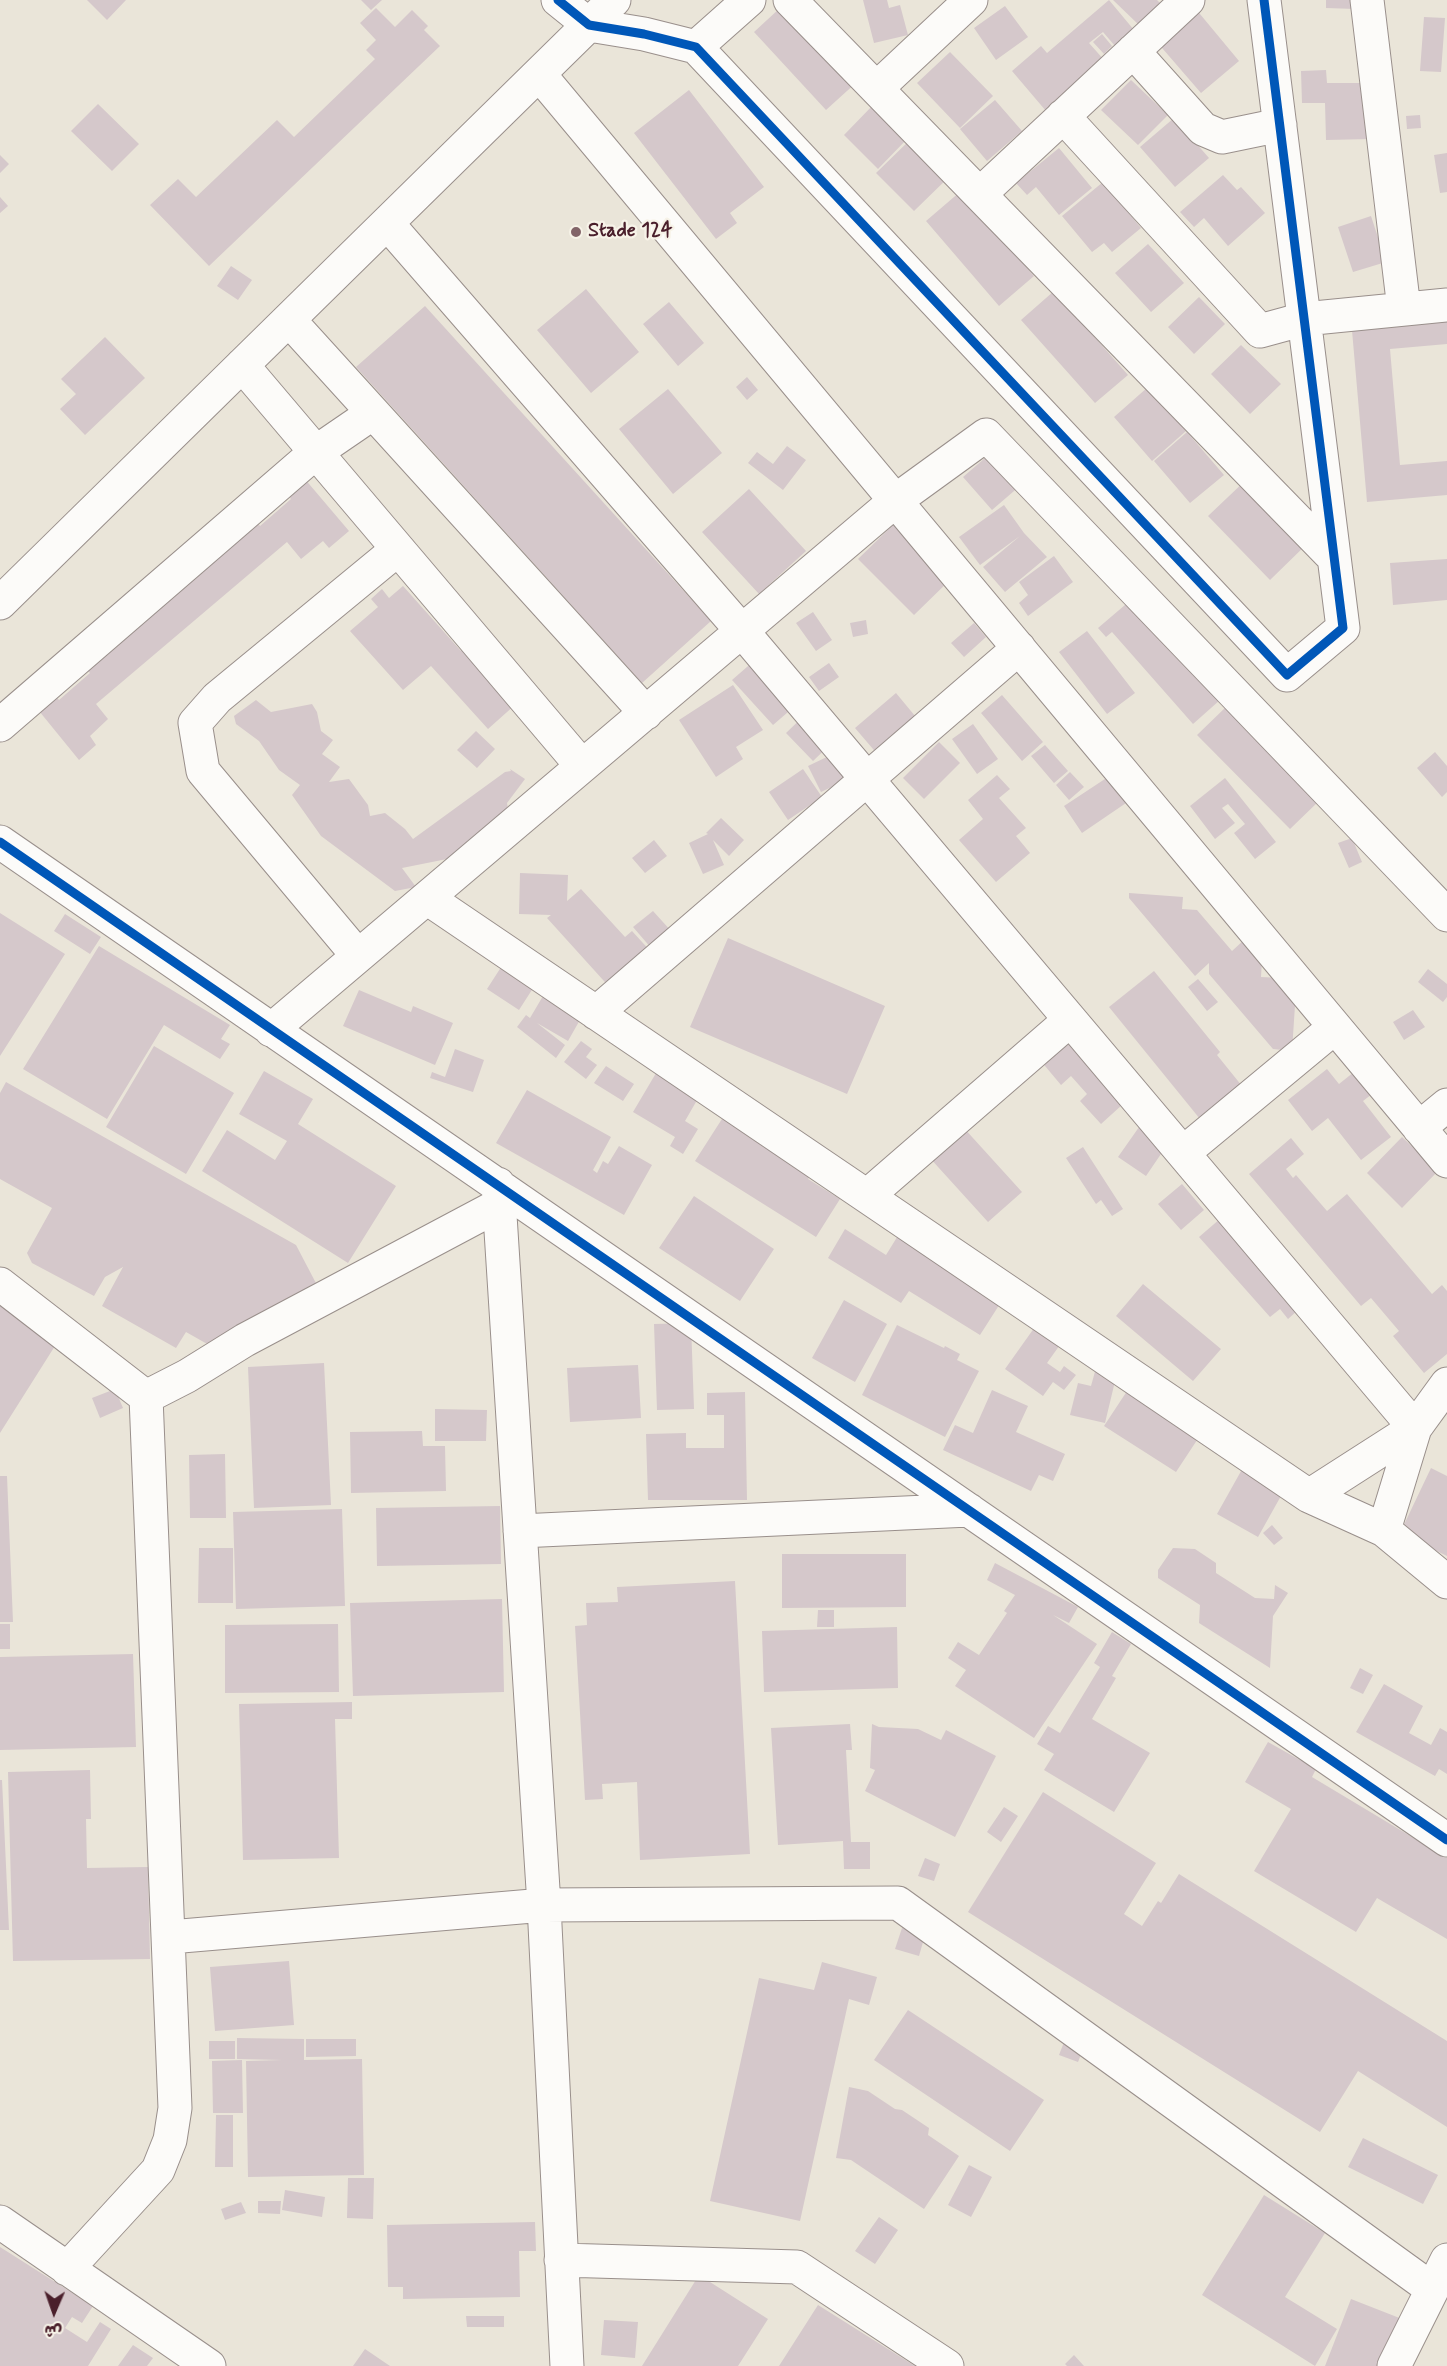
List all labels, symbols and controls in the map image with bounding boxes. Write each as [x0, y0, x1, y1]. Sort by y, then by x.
place label: Stade 124 [588, 220, 673, 244]
marker: Stade 124 [569, 225, 583, 239]
north arrow [24, 2282, 84, 2342]
text: ش [44, 2320, 63, 2341]

